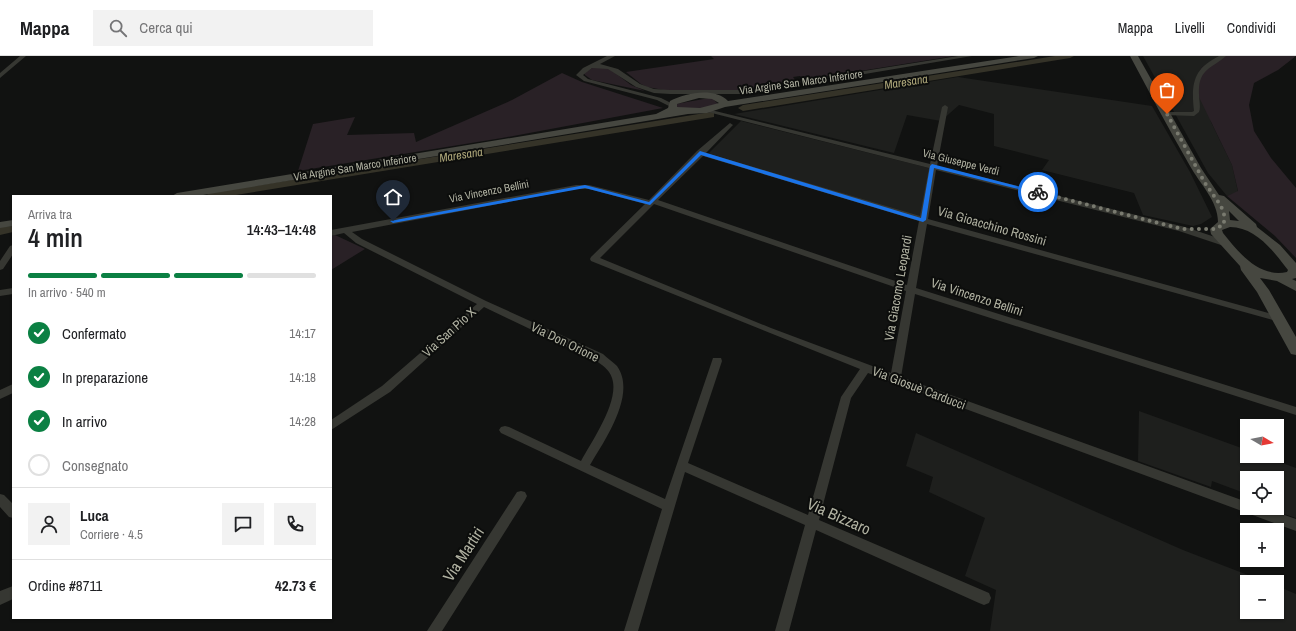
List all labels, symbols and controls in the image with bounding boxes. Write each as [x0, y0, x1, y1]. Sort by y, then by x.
search box [93, 10, 373, 46]
text: Mappa [20, 15, 69, 41]
icon: search [107, 17, 129, 39]
text: Cerca qui [139, 17, 193, 38]
text: Mappa [1118, 19, 1153, 37]
text: Livelli [1175, 19, 1205, 37]
text: Condividi [1227, 19, 1276, 37]
street label: Via Argine San Marco Inferiore [739, 66, 863, 98]
water label: Maresana [883, 71, 929, 93]
pin [1150, 73, 1184, 114]
icon: bag [1156, 79, 1178, 101]
water label: Maresana [438, 144, 484, 166]
street label: Via Giuseppe Verdi [921, 146, 1001, 178]
street label: Via Argine San Marco Inferiore [293, 150, 417, 184]
courier [1018, 172, 1058, 212]
street label: Via Vincenzo Bellini [448, 176, 530, 206]
pin [376, 180, 410, 221]
icon: bike [1027, 181, 1049, 203]
icon: home [382, 186, 404, 208]
street label: Via Gioacchino Rossini [936, 202, 1048, 250]
text: Arriva tra [28, 206, 72, 223]
text: 14:43–14:48 [247, 219, 316, 240]
text: 4 min [28, 220, 83, 255]
street label: Via Giacomo Leopardi [880, 234, 916, 342]
street label: Via Vincenzo Bellini [929, 274, 1025, 320]
text: In arrivo · 540 m [28, 284, 106, 301]
street label: Via San Pio X [418, 303, 480, 361]
street label: Via Don Orione [528, 318, 602, 366]
icon: check [28, 322, 50, 344]
text: Confermato [62, 323, 126, 344]
text: 14:17 [289, 325, 316, 342]
street label: Via Giosuè Carducci [870, 362, 968, 414]
icon: check [28, 366, 50, 388]
text: In preparazione [62, 367, 148, 388]
text: 14:18 [289, 369, 316, 386]
icon: check [28, 410, 50, 432]
text: In arrivo [62, 411, 107, 432]
text: 14:28 [289, 413, 316, 430]
north arrow [1240, 419, 1284, 463]
map controls [1240, 419, 1284, 619]
text: Consegnato [62, 455, 128, 476]
button: locate [1240, 471, 1284, 515]
street label: Via Bizzaro [804, 492, 874, 540]
button: person [28, 503, 70, 545]
button: chat [222, 503, 264, 545]
button: phone [274, 503, 316, 545]
text: Luca [80, 505, 109, 526]
street label: Via Martiri [437, 522, 489, 586]
button: + [1240, 523, 1284, 567]
text: Corriere · 4.5 [80, 526, 143, 543]
text: Ordine #8711 [28, 575, 102, 596]
text: 42.73 € [275, 575, 316, 596]
button: − [1240, 575, 1284, 619]

